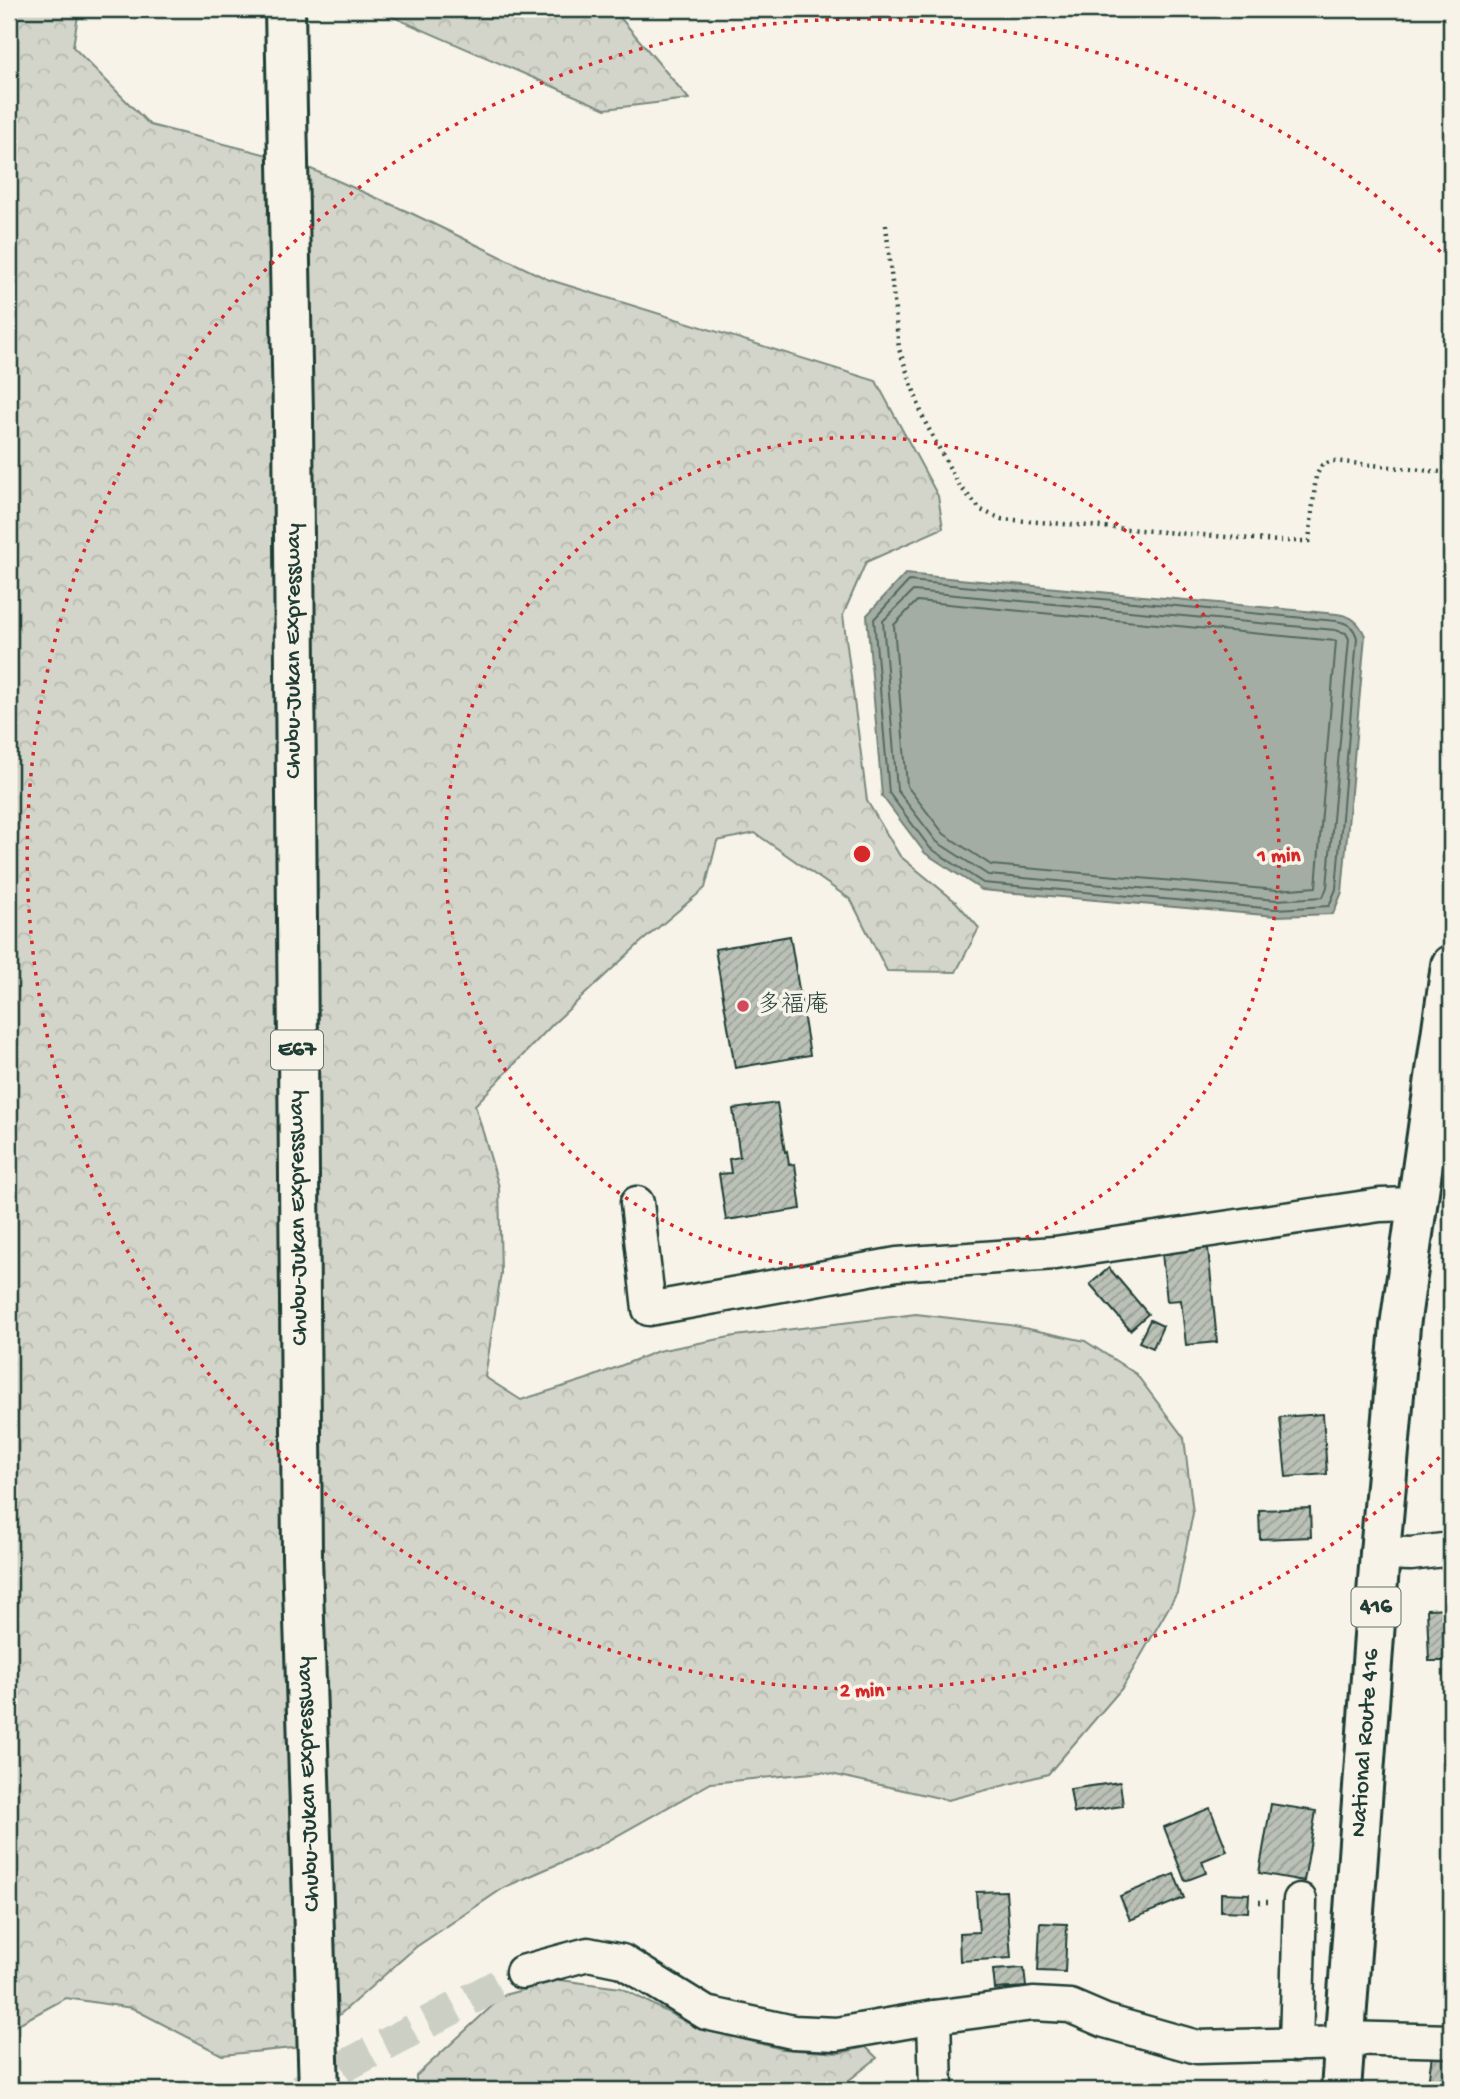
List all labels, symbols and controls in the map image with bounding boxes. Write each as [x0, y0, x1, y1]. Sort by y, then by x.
street label: Chubu-Jukan Expressway [280, 523, 309, 779]
centre of rings [850, 842, 874, 866]
text: 1 min [1257, 845, 1301, 870]
place label: 多福庵 [757, 991, 829, 1021]
marker: 多福庵 [735, 998, 751, 1014]
road number: E67 [271, 1030, 323, 1070]
street label: Chubu-Jukan Expressway [282, 1090, 316, 1346]
road number: 416 [1352, 1588, 1400, 1626]
street label: National Route 416 [1345, 1647, 1387, 1839]
street label: Chubu-Jukan Expressway [290, 1656, 328, 1912]
text: 2 min [840, 1680, 885, 1705]

